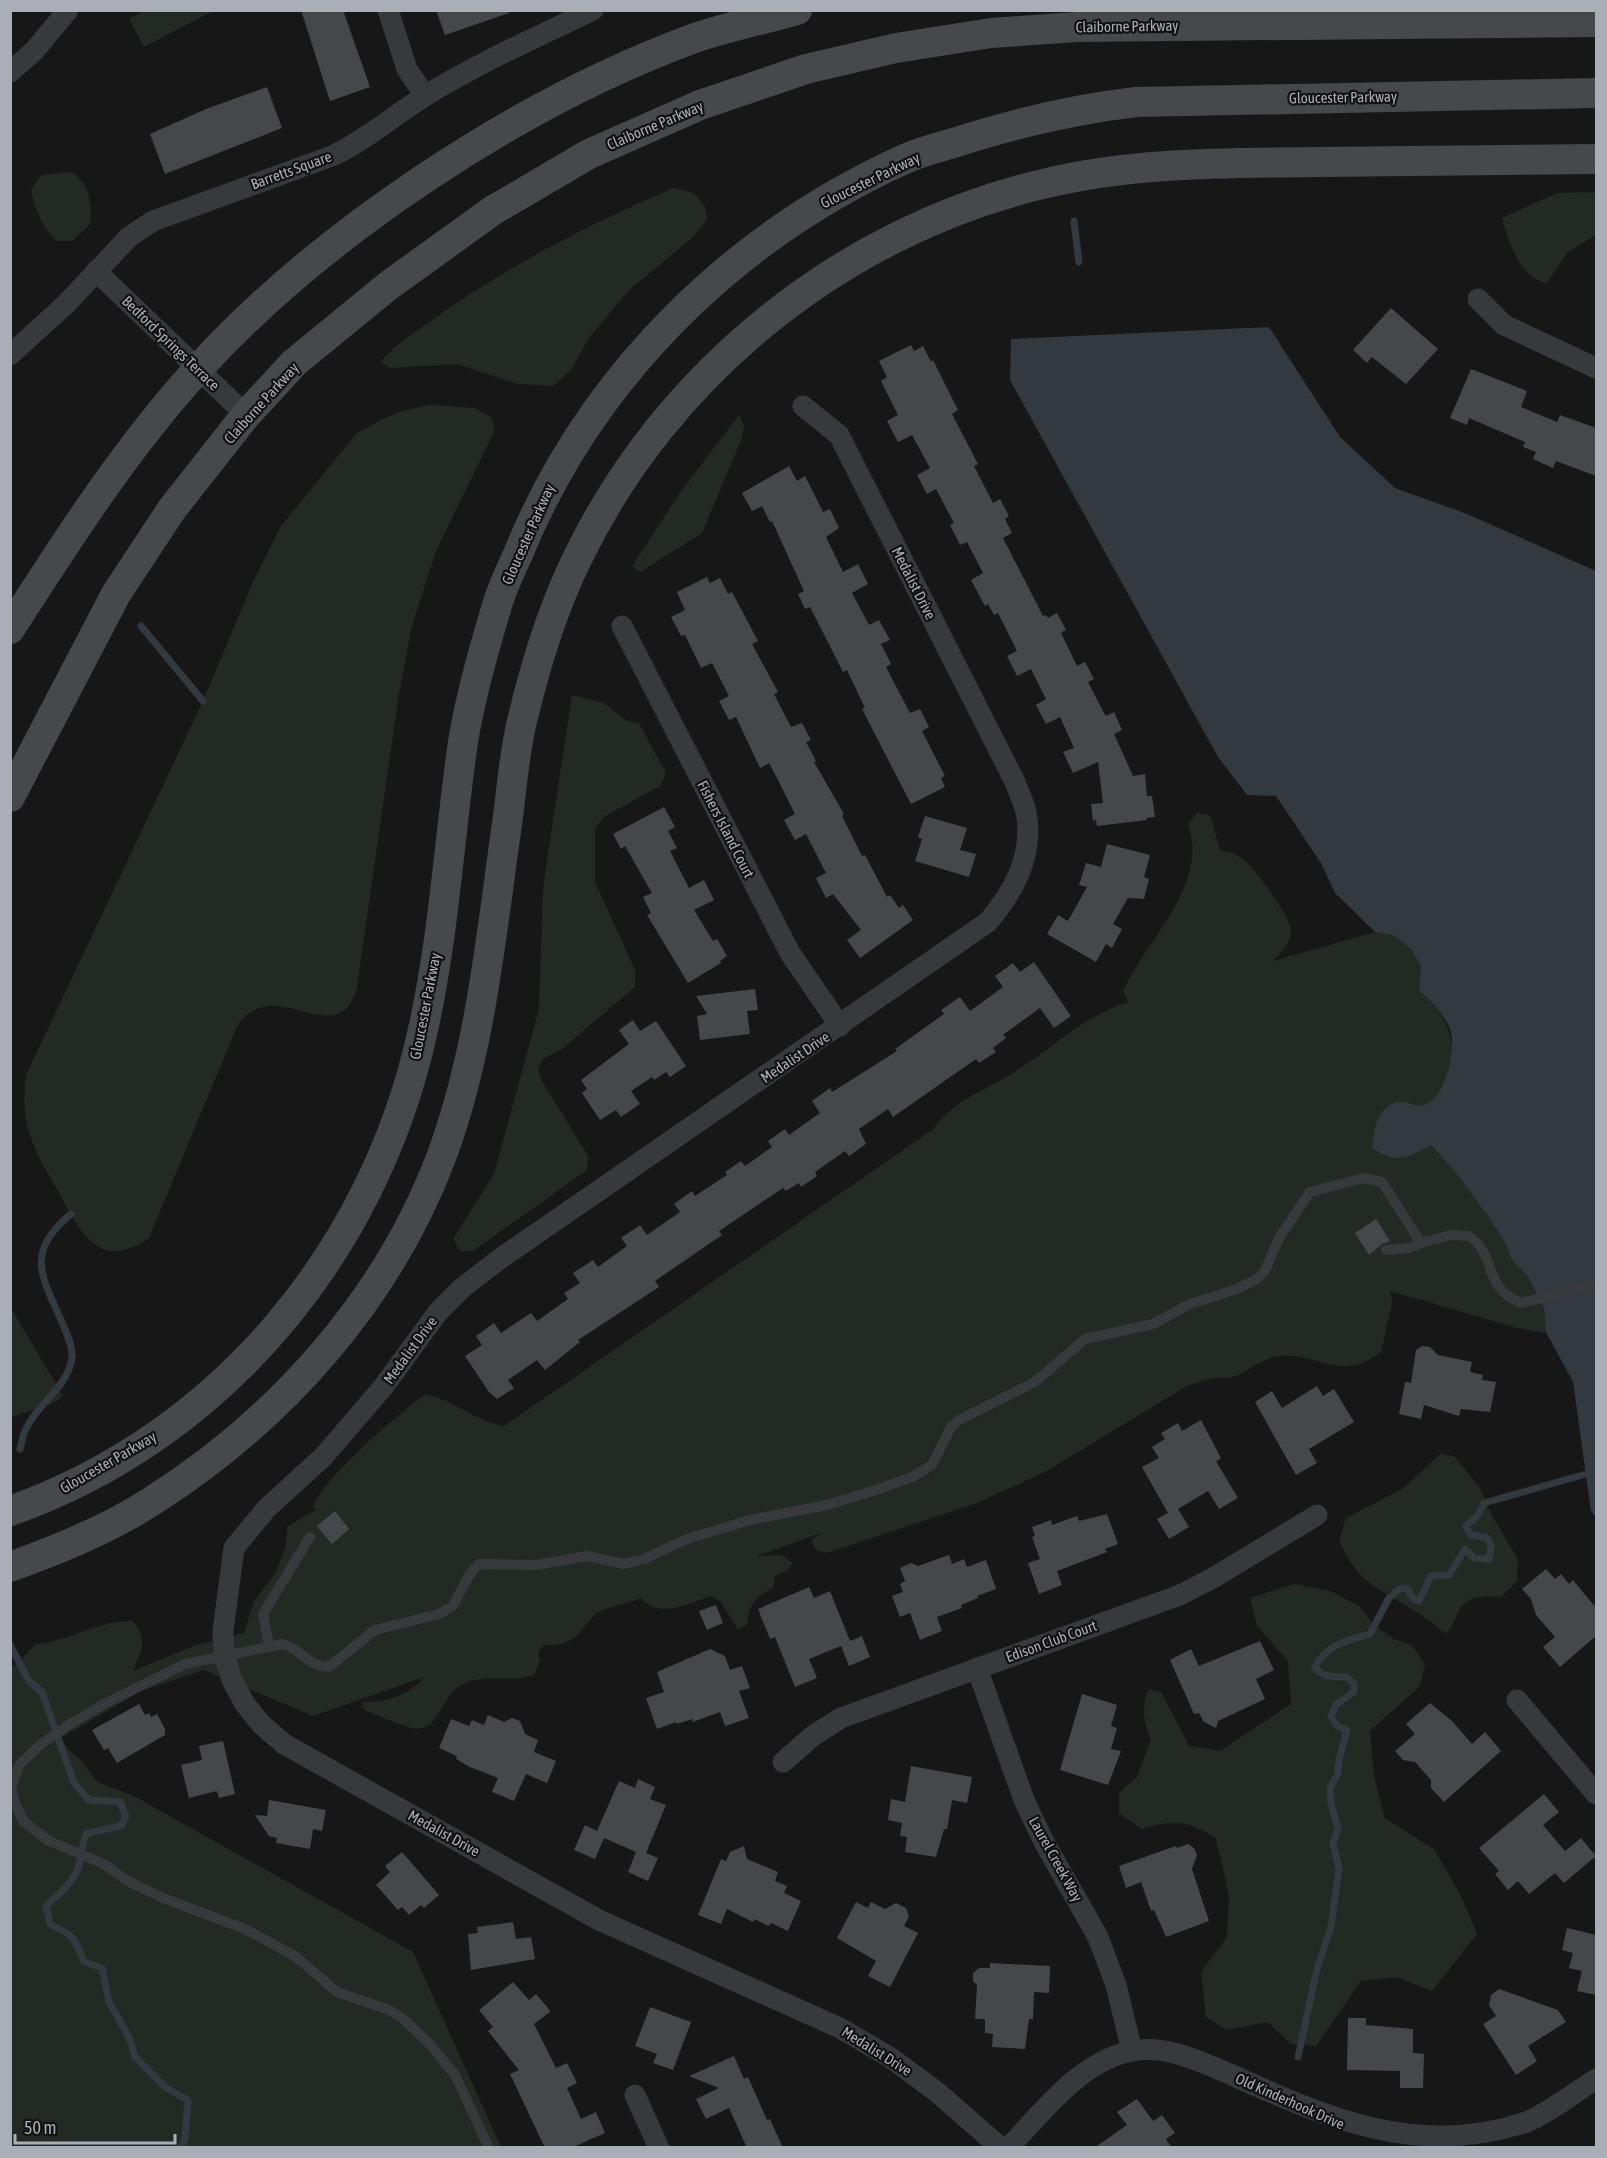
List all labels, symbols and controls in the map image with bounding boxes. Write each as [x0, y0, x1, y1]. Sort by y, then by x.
street label: Claiborne Parkway [1075, 17, 1179, 35]
street label: Gloucester Parkway [1289, 88, 1397, 106]
street label: Claiborne Parkway [604, 97, 706, 153]
street label: Barretts Square [248, 147, 334, 192]
street label: Gloucester Parkway [818, 149, 922, 211]
street label: Bedford Springs Terrace [119, 292, 223, 394]
street label: Claiborne Parkway [220, 359, 302, 447]
street label: Gloucester Parkway [498, 481, 558, 587]
street label: Medalist Drive [888, 544, 940, 622]
street label: Fishers Island Court [694, 778, 758, 880]
street label: Gloucester Parkway [406, 951, 444, 1061]
street label: Medalist Drive [757, 1028, 833, 1086]
street label: Medalist Drive [380, 1313, 440, 1387]
street label: Gloucester Parkway [57, 1428, 159, 1496]
street label: Edison Club Court [1003, 1617, 1099, 1665]
street label: Medalist Drive [405, 1806, 483, 1860]
street label: Laurel Creek Way [1026, 1814, 1086, 1904]
street label: Medalist Drive [839, 2023, 915, 2079]
street label: Old Kinderhook Drive [1233, 2069, 1347, 2133]
scale bar [15, 2107, 176, 2145]
text: 50 m [24, 2117, 56, 2138]

